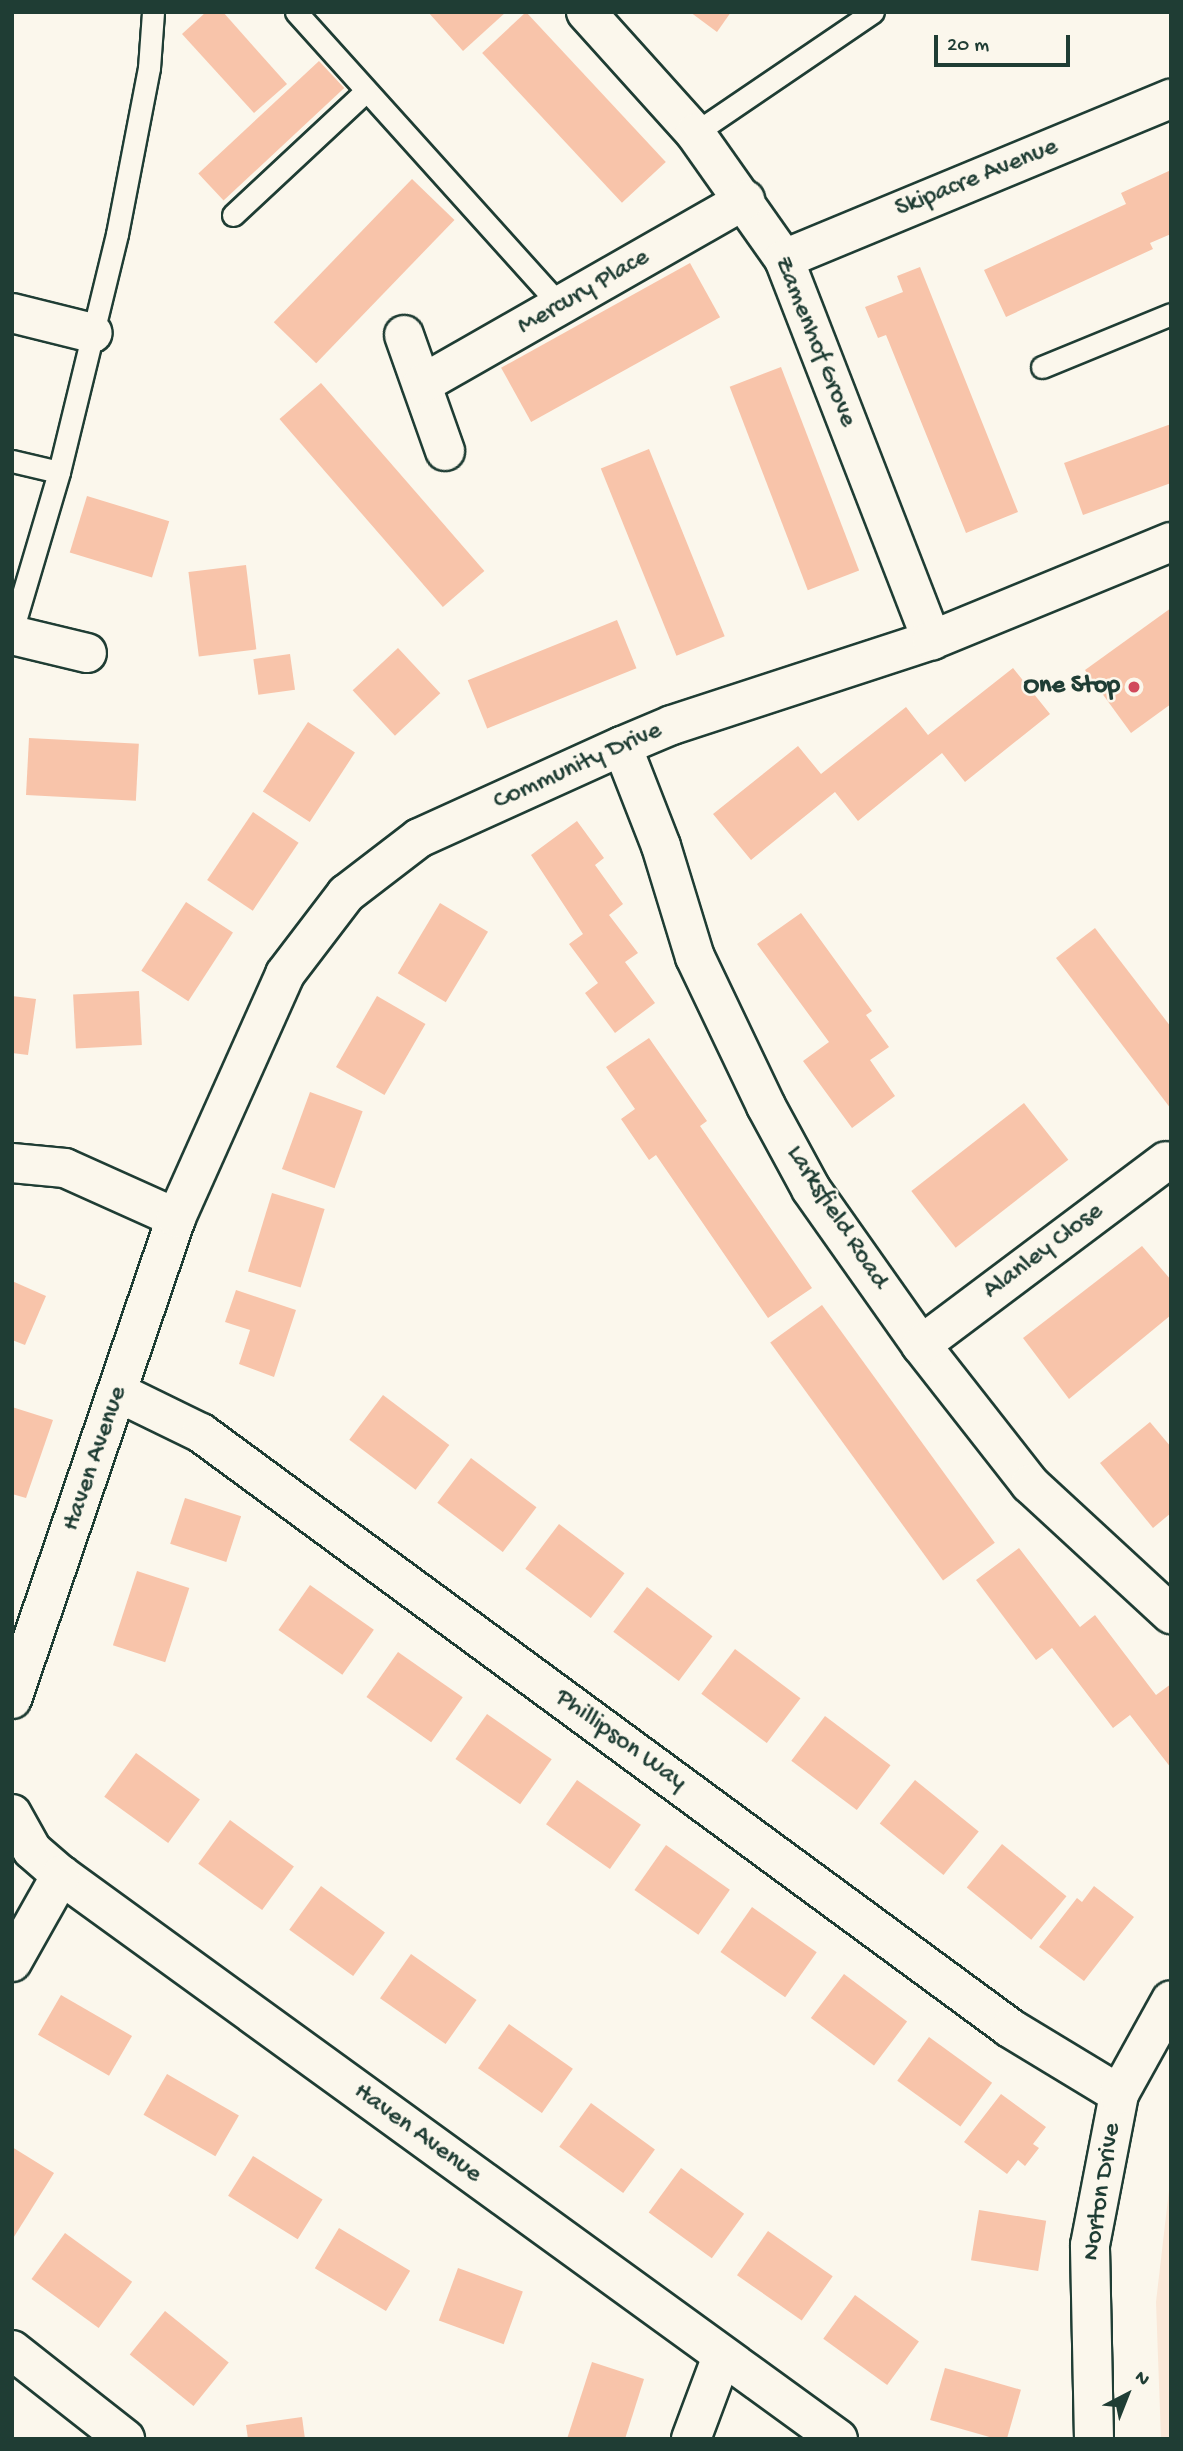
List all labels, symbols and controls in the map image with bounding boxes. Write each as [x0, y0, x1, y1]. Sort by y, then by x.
scale bar [938, 21, 1074, 65]
text: 20 m [947, 34, 989, 59]
street label: Skipacre Avenue [891, 132, 1063, 226]
street label: Mercury Place [513, 243, 655, 343]
street label: Zamenhof Grove [766, 252, 862, 432]
place label: One Stop [1023, 671, 1120, 703]
marker: One Stop [1126, 679, 1142, 695]
street label: Community Drive [489, 716, 667, 818]
street label: Larksfield Road [778, 1140, 894, 1296]
street label: Alanley Close [978, 1197, 1110, 1307]
street label: Haven Avenue [57, 1383, 135, 1535]
street label: Phillipson Way [548, 1683, 692, 1799]
street label: Haven Avenue [347, 2077, 487, 2191]
street label: Norton Drive [1077, 2121, 1129, 2263]
north arrow [1092, 2360, 1162, 2430]
text: N [1129, 2366, 1154, 2392]

